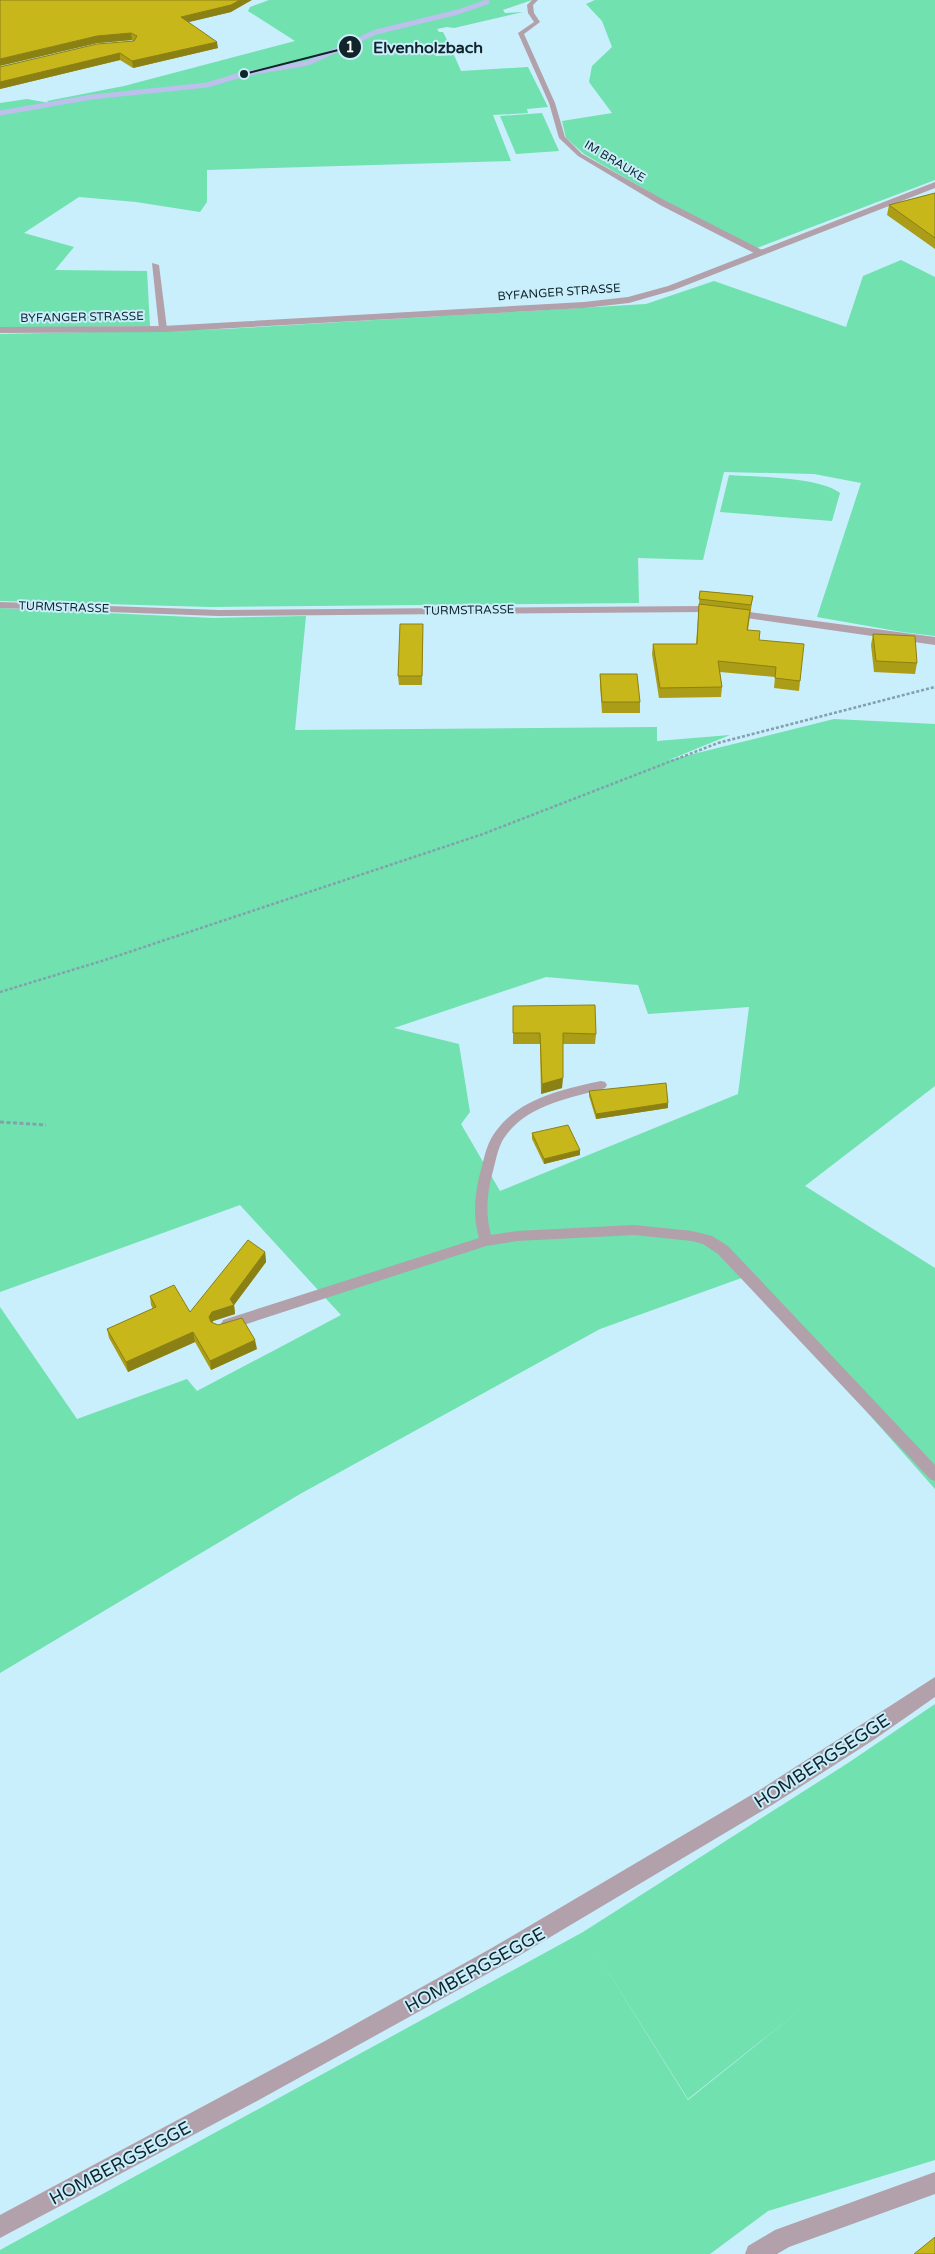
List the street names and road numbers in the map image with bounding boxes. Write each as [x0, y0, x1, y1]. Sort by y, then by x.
street label: IM BRAUKE [582, 137, 648, 185]
street label: BYFANGER STRASSE [497, 281, 621, 303]
street label: BYFANGER STRASSE [20, 309, 144, 325]
street label: TURMSTRASSE [18, 598, 110, 616]
street label: TURMSTRASSE [424, 602, 515, 618]
street label: HOMBERGSEGGE [750, 1709, 894, 1813]
street label: HOMBERGSEGGE [401, 1922, 549, 2018]
street label: HOMBERGSEGGE [45, 2116, 195, 2210]

